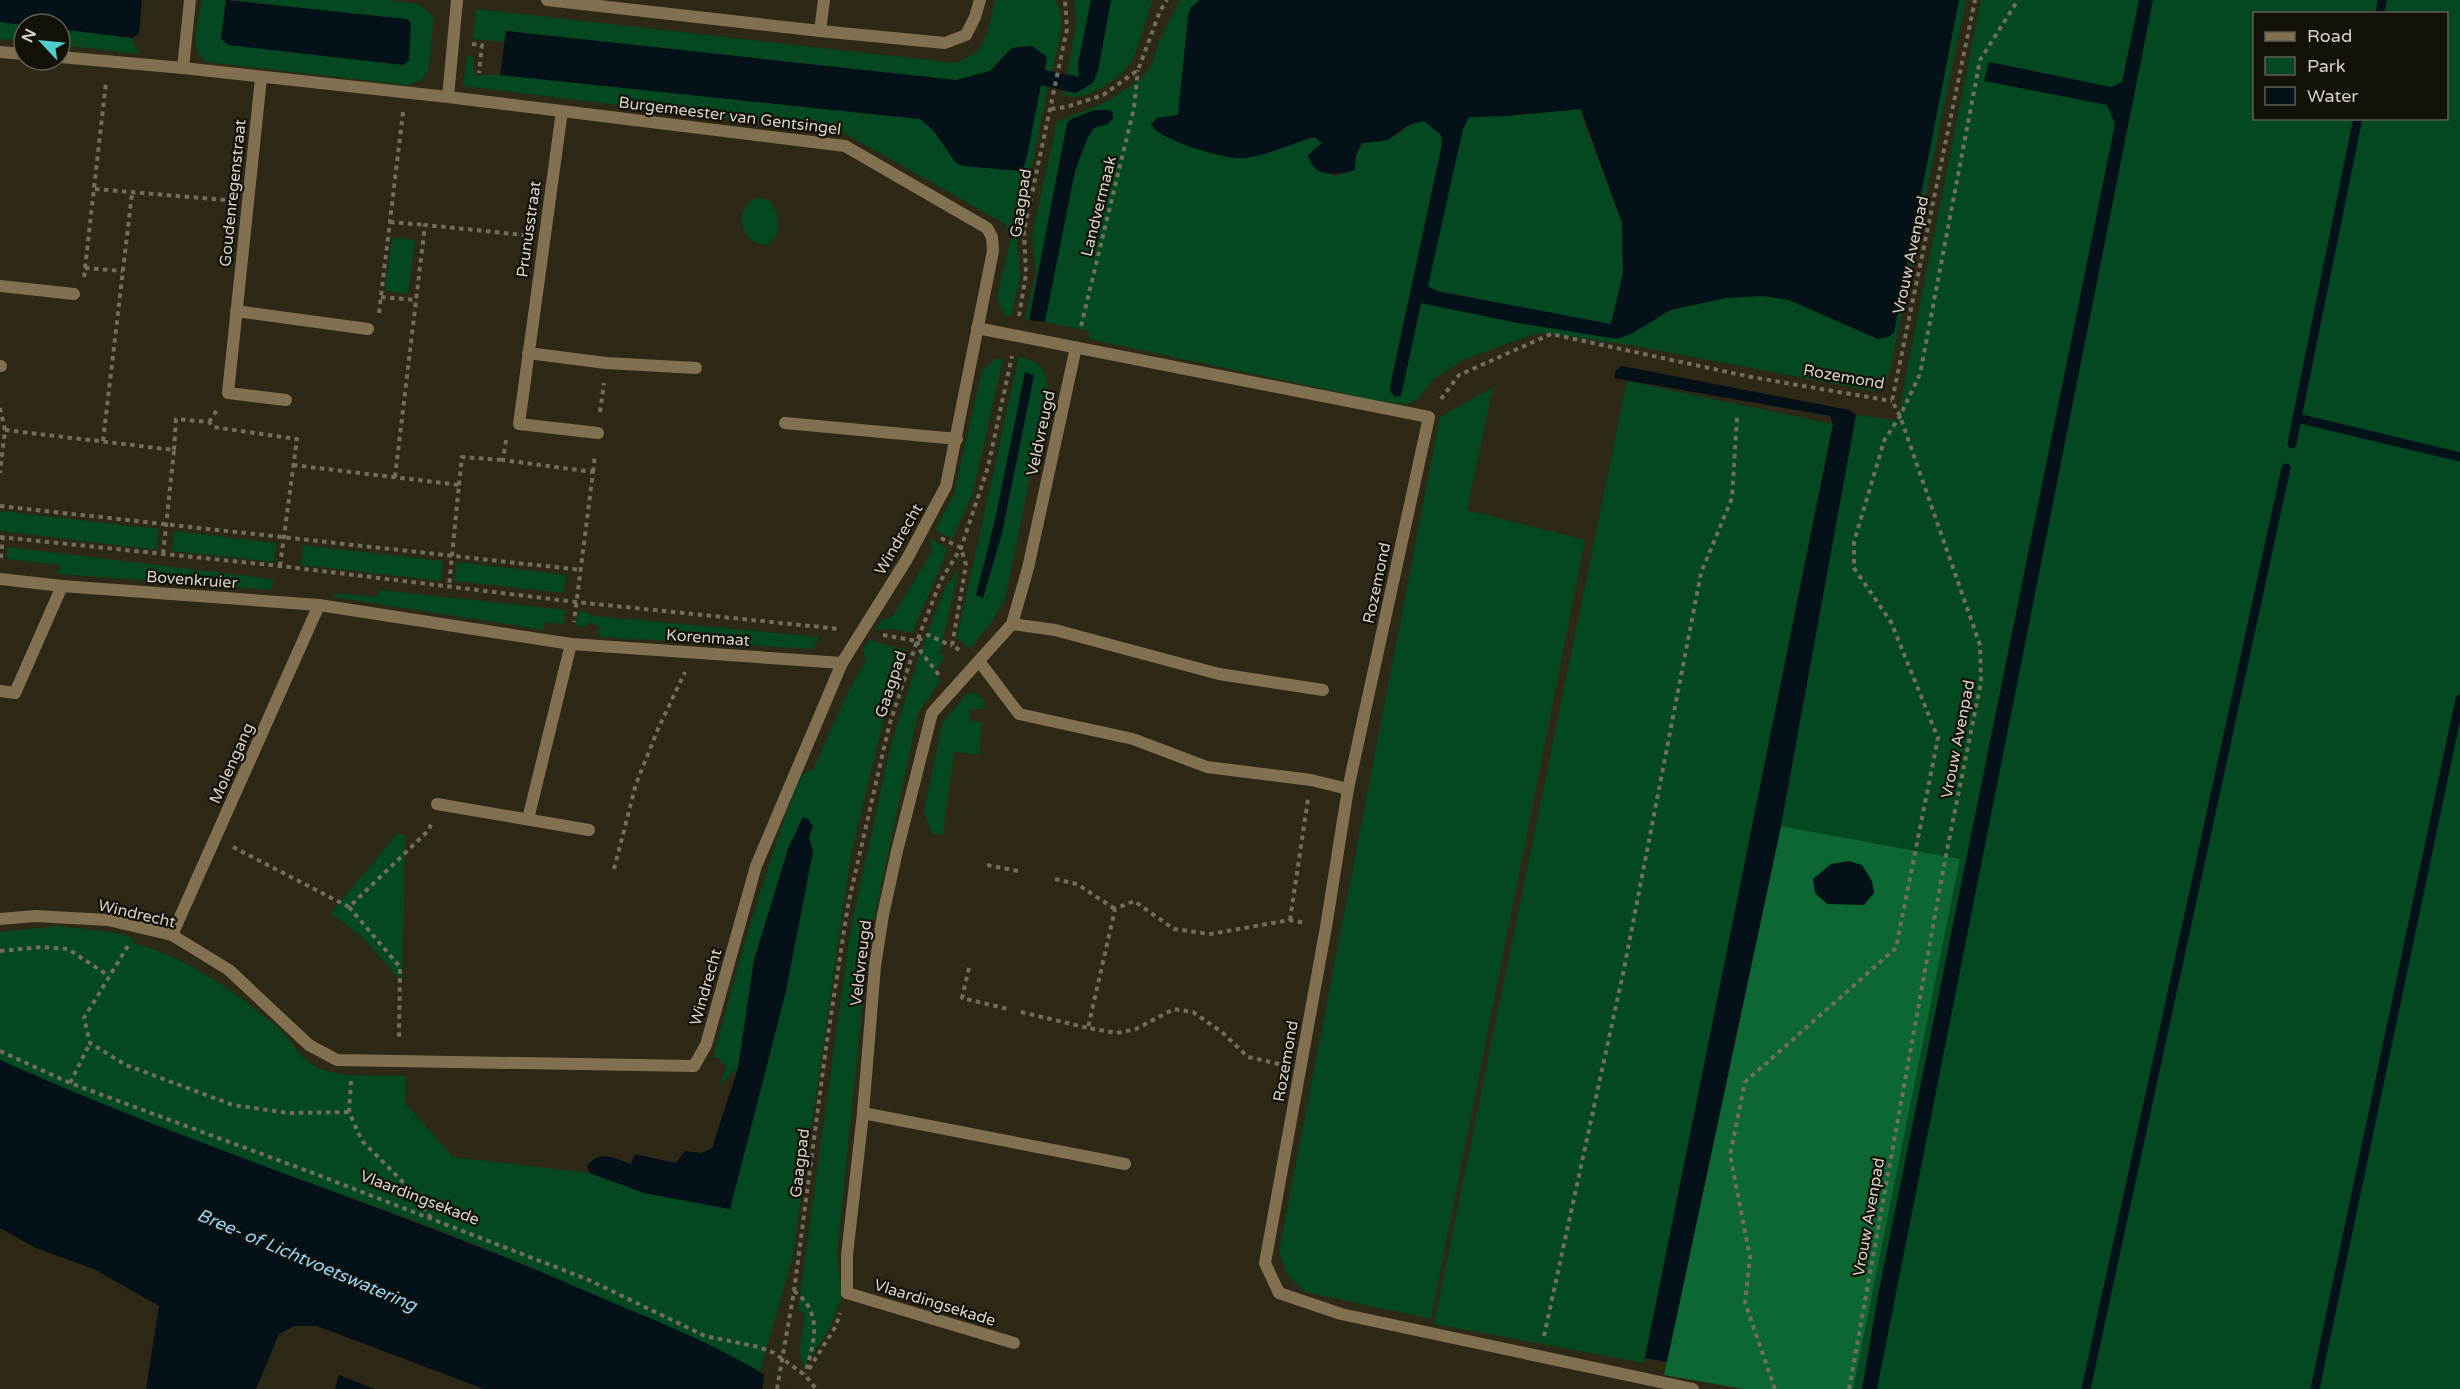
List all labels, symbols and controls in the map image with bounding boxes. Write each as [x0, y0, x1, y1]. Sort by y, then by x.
north arrow [12, 12, 72, 72]
legend [2253, 12, 2448, 120]
text: Road [2307, 25, 2352, 47]
text: N [18, 26, 41, 46]
text: Park [2307, 55, 2346, 77]
text: Water [2307, 85, 2358, 107]
street label: Burgemeester van Gentsingel [617, 92, 842, 140]
street label: Goudenregenstraat [215, 118, 251, 268]
street label: Landvermaak [1077, 154, 1121, 259]
street label: Gaagpad [1006, 167, 1036, 239]
street label: Prunusstraat [512, 180, 546, 279]
street label: Vrouw Avenpad [1889, 194, 1933, 316]
street label: Rozemond [1802, 360, 1886, 394]
street label: Veldvreugd [1022, 389, 1060, 478]
street label: Windrecht [870, 500, 927, 579]
street label: Rozemond [1359, 541, 1395, 626]
street label: Bovenkruier [146, 567, 239, 593]
street label: Korenmaat [665, 625, 750, 651]
street label: Gaagpad [871, 648, 911, 720]
street label: Vrouw Avenpad [1937, 678, 1979, 800]
street label: Molengang [205, 720, 259, 807]
street label: Windrecht [96, 895, 178, 933]
street label: Veldvreugd [846, 919, 876, 1007]
street label: Windrecht [685, 947, 726, 1028]
street label: Rozemond [1269, 1019, 1303, 1103]
street label: Gaagpad [786, 1127, 814, 1199]
street label: Vrouw Avenpad [1849, 1156, 1889, 1278]
street label: Vlaardingsekade [357, 1166, 482, 1230]
water label: Bree- of Lichtvoetswatering [194, 1204, 422, 1317]
street label: Vlaardingsekade [871, 1275, 998, 1331]

